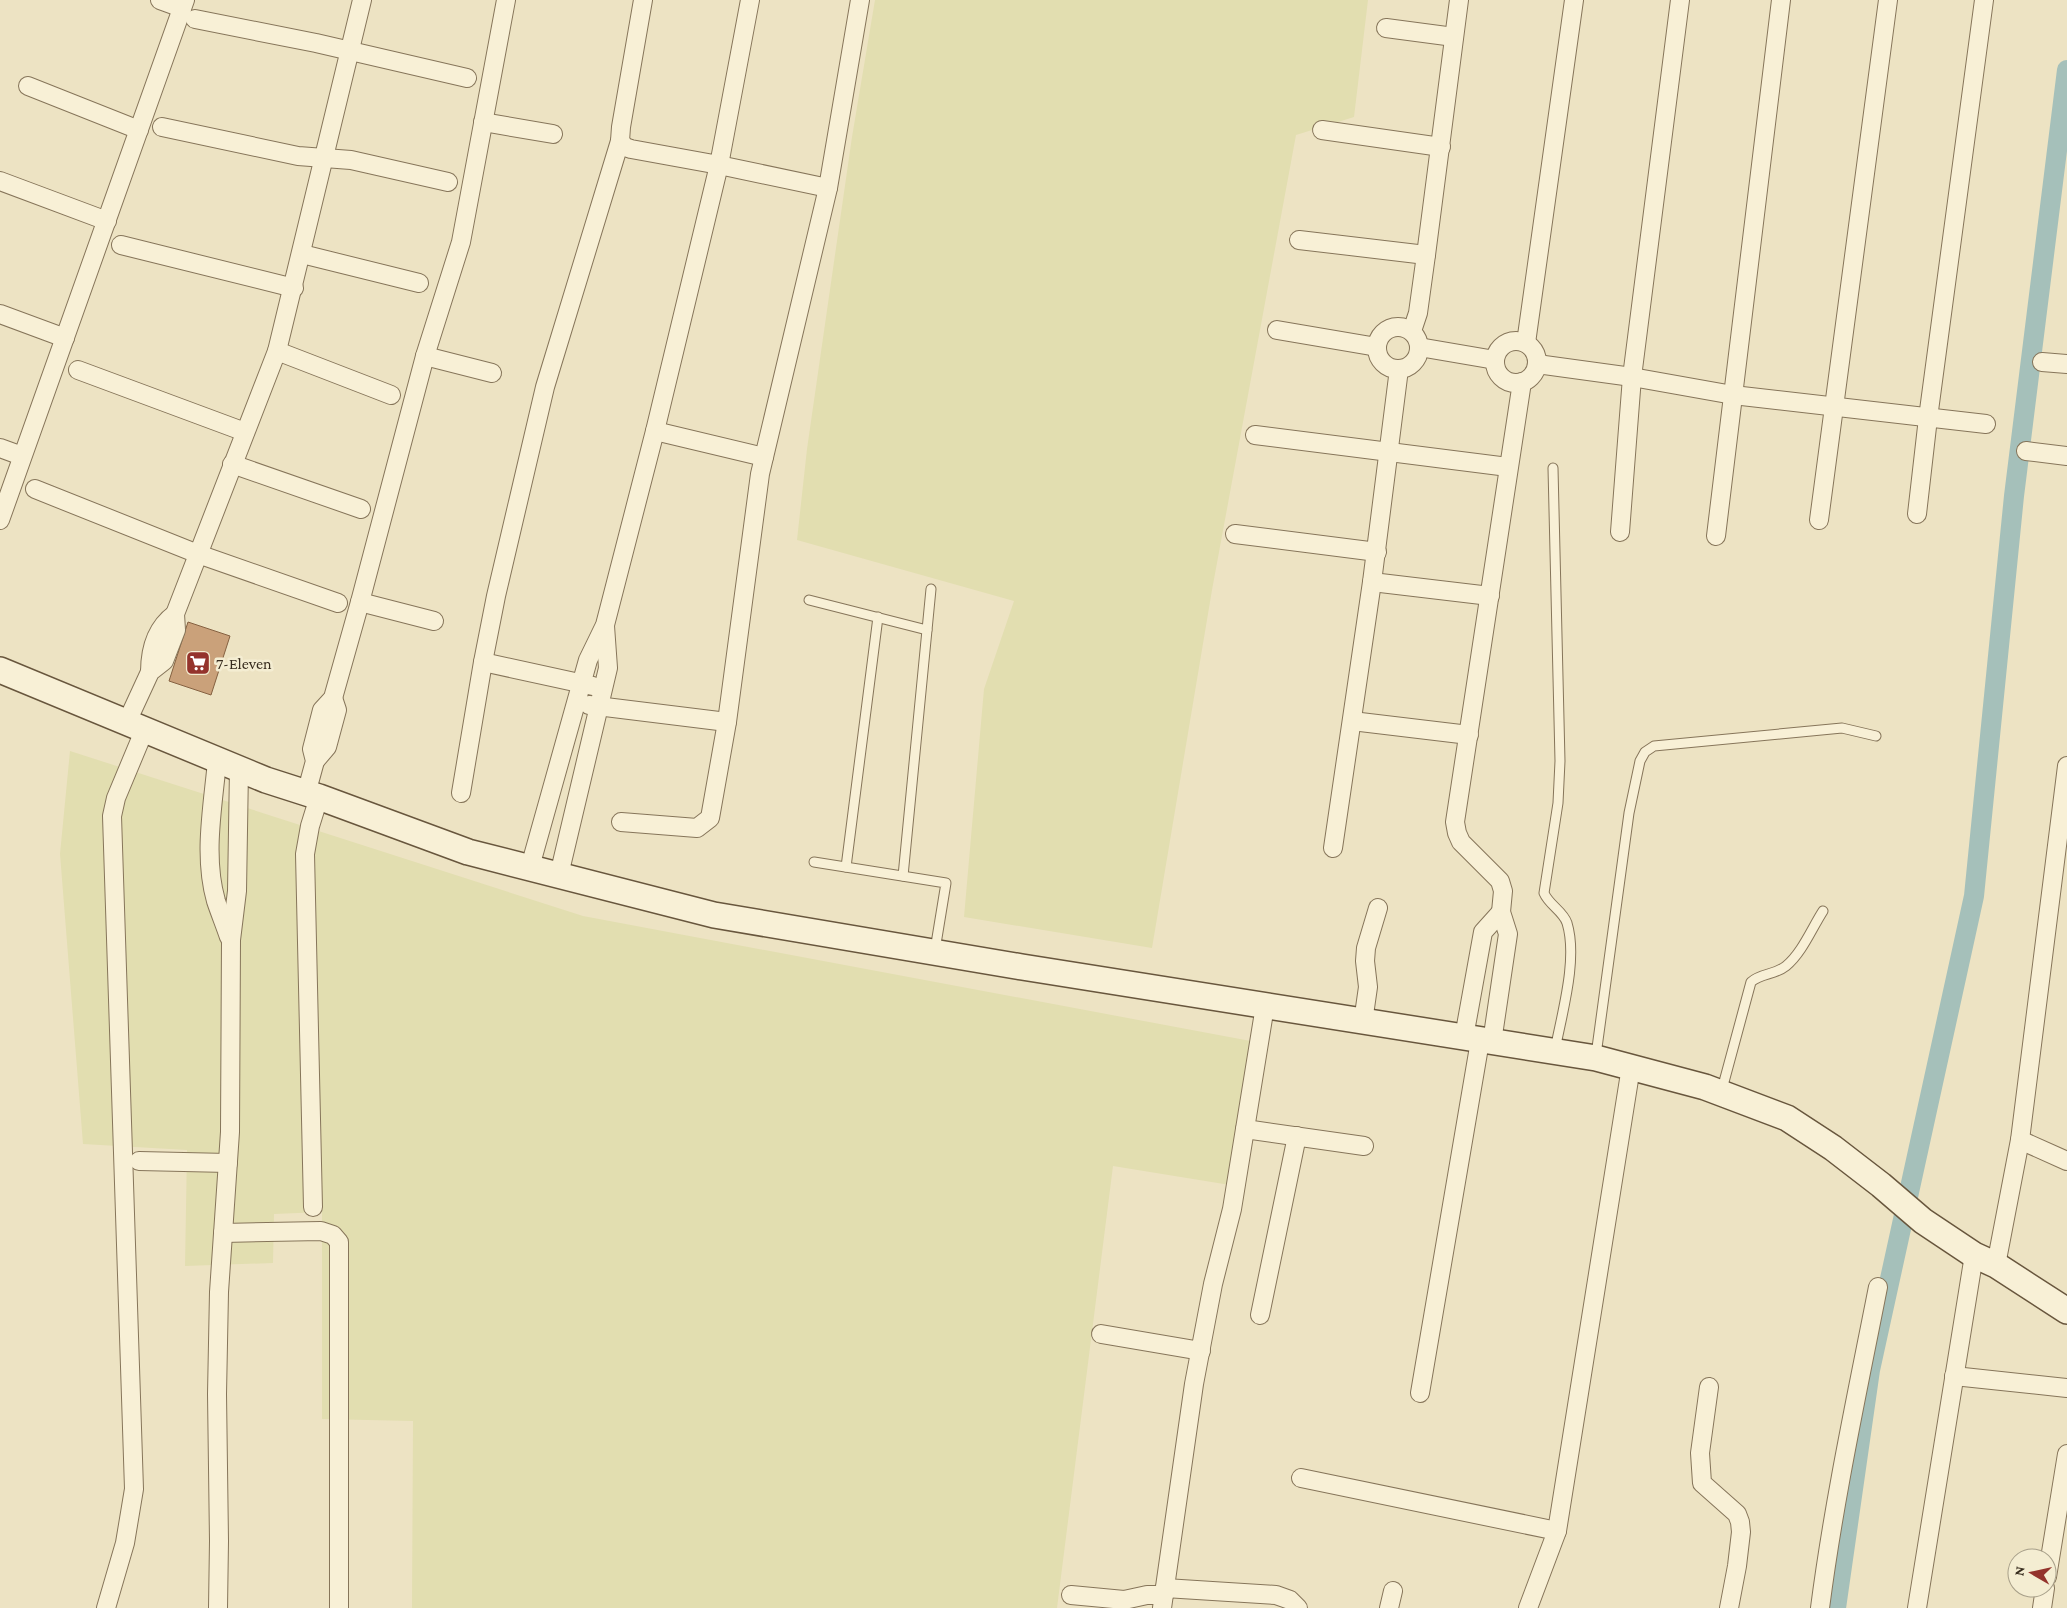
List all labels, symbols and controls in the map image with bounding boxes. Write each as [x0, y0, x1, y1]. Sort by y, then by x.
supermarket icon: 7-Eleven [185, 650, 211, 676]
place label: 7-Eleven [216, 655, 272, 672]
north arrow [2007, 1548, 2057, 1598]
text: N [2011, 1565, 2028, 1577]

